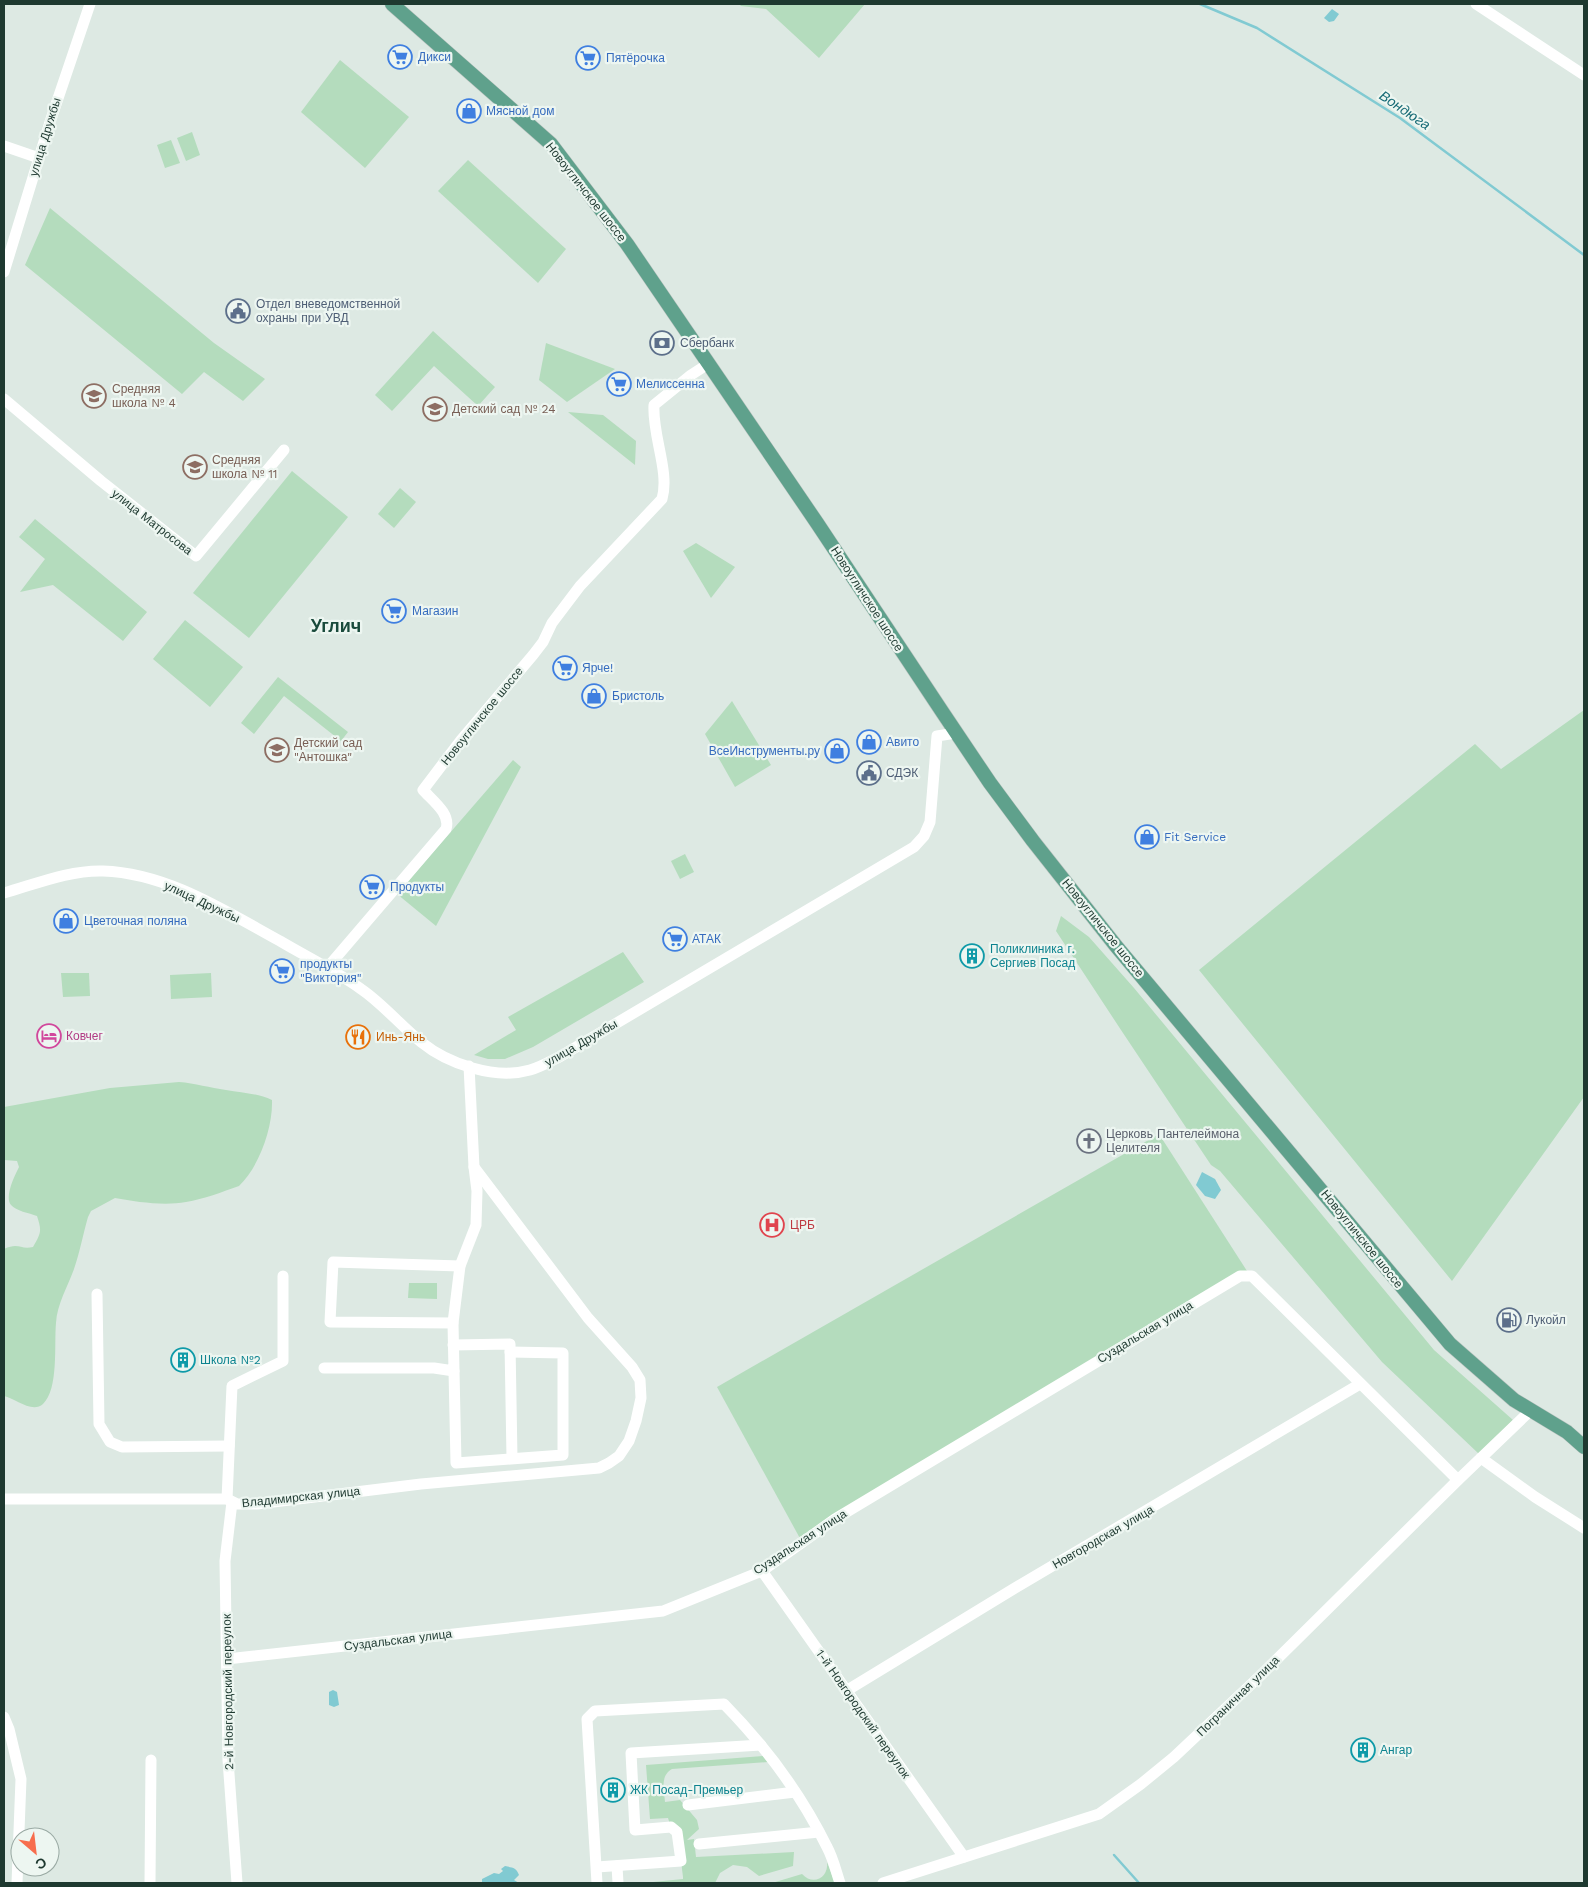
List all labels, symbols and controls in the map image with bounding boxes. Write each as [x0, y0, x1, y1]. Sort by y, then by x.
supermarket icon: Дикси [387, 44, 413, 70]
supermarket icon: Пятёрочка [575, 45, 601, 71]
place label: Дикси [418, 50, 451, 64]
place label: Пятёрочка [606, 51, 665, 65]
water label: Вондюга [1377, 87, 1434, 133]
street label: улица Дружбы [26, 96, 64, 178]
shop icon: Мясной дом [456, 98, 482, 124]
place label: Мясной дом [486, 104, 555, 118]
street label: Новоугличское шоссе [543, 140, 629, 245]
place label: Отдел вневедомственной охраны при УВД [256, 297, 400, 325]
public building icon: Отдел вневедомственной охраны при УВД [225, 298, 251, 324]
bank icon: Сбербанк [649, 330, 675, 356]
place label: Сбербанк [680, 336, 735, 350]
supermarket icon: Мелиссенна [606, 371, 632, 397]
place label: Мелиссенна [636, 377, 705, 391]
place label: Средняя школа № 4 [112, 382, 176, 410]
school or university icon: Средняя школа № 4 [81, 383, 107, 409]
school or university icon: Детский сад № 24 [422, 396, 448, 422]
place label: Детский сад № 24 [452, 402, 555, 416]
place label: Средняя школа № 11 [212, 453, 278, 481]
school or university icon: Средняя школа № 11 [182, 454, 208, 480]
street label: улица Матросова [109, 486, 195, 558]
street label: Новоугличское шоссе [828, 544, 906, 654]
supermarket icon: Магазин [381, 598, 407, 624]
place label: Магазин [412, 604, 458, 618]
district label: Углич [311, 615, 361, 636]
supermarket icon: Ярче! [552, 655, 578, 681]
place label: Ярче! [582, 661, 613, 675]
street label: Новоугличское шоссе [438, 664, 526, 768]
shop icon: Бристоль [581, 683, 607, 709]
place label: Бристоль [612, 689, 664, 703]
shop icon: Авито [856, 729, 882, 755]
place label: Авито [886, 735, 919, 749]
place label: Детский сад "Антошка" [294, 736, 362, 764]
school or university icon: Детский сад "Антошка" [264, 737, 290, 763]
shop icon: ВсеИнструменты.ру [824, 738, 850, 764]
place label: ВсеИнструменты.ру [709, 744, 820, 758]
public building icon: СДЭК [856, 760, 882, 786]
place label: СДЭК [886, 766, 918, 780]
shop icon: Fit Service [1134, 824, 1160, 850]
place label: Fit Service [1164, 830, 1226, 844]
supermarket icon: Продукты [359, 874, 385, 900]
street label: Новоугличское шоссе [1059, 876, 1147, 980]
street label: улица Дружбы [162, 878, 242, 926]
place label: Продукты [390, 880, 444, 894]
shop icon: Цветочная поляна [53, 908, 79, 934]
place label: Цветочная поляна [84, 914, 187, 928]
supermarket icon: АТАК [662, 926, 688, 952]
place label: АТАК [692, 932, 721, 946]
place label: Поликлиника г. Сергиев Посад [990, 942, 1075, 970]
building icon: Поликлиника г. Сергиев Посад [959, 943, 985, 969]
place label: продукты "Виктория" [300, 957, 362, 985]
supermarket icon: продукты "Виктория" [269, 958, 295, 984]
street label: улица Дружбы [542, 1017, 620, 1069]
hotel icon: Ковчег [36, 1023, 62, 1049]
restaurant icon: Инь-Янь [345, 1024, 371, 1050]
place label: Ковчег [66, 1029, 103, 1043]
place label: Инь-Янь [376, 1030, 425, 1044]
place label: Церковь Пантелеймона Целителя [1106, 1127, 1239, 1155]
church icon: Церковь Пантелеймона Целителя [1076, 1128, 1102, 1154]
street label: Новоугличское шоссе [1318, 1187, 1406, 1291]
hospital icon: ЦРБ [759, 1212, 785, 1238]
place label: ЦРБ [790, 1218, 815, 1232]
street label: Суздальская улица [1095, 1298, 1195, 1366]
fuel station icon: Лукойл [1496, 1307, 1522, 1333]
place label: Лукойл [1526, 1313, 1566, 1327]
building icon: Школа №2 [170, 1347, 196, 1373]
place label: Школа №2 [200, 1353, 261, 1367]
street label: Владимирская улица [241, 1484, 361, 1510]
street label: Новгородская улица [1050, 1502, 1156, 1572]
street label: Суздальская улица [751, 1506, 850, 1577]
street label: 2-й Новгородский переулок [220, 1613, 236, 1770]
street label: Суздальская улица [343, 1626, 453, 1654]
street label: 1-й Новгородский переулок [813, 1647, 913, 1782]
street label: Пограничная улица [1194, 1653, 1282, 1739]
building icon: Ангар [1350, 1737, 1376, 1763]
place label: Ангар [1380, 1743, 1412, 1757]
building icon: ЖК Посад-Премьер [600, 1777, 626, 1803]
place label: ЖК Посад-Премьер [630, 1783, 743, 1797]
north arrow [10, 1827, 60, 1877]
text: С [33, 1854, 49, 1873]

